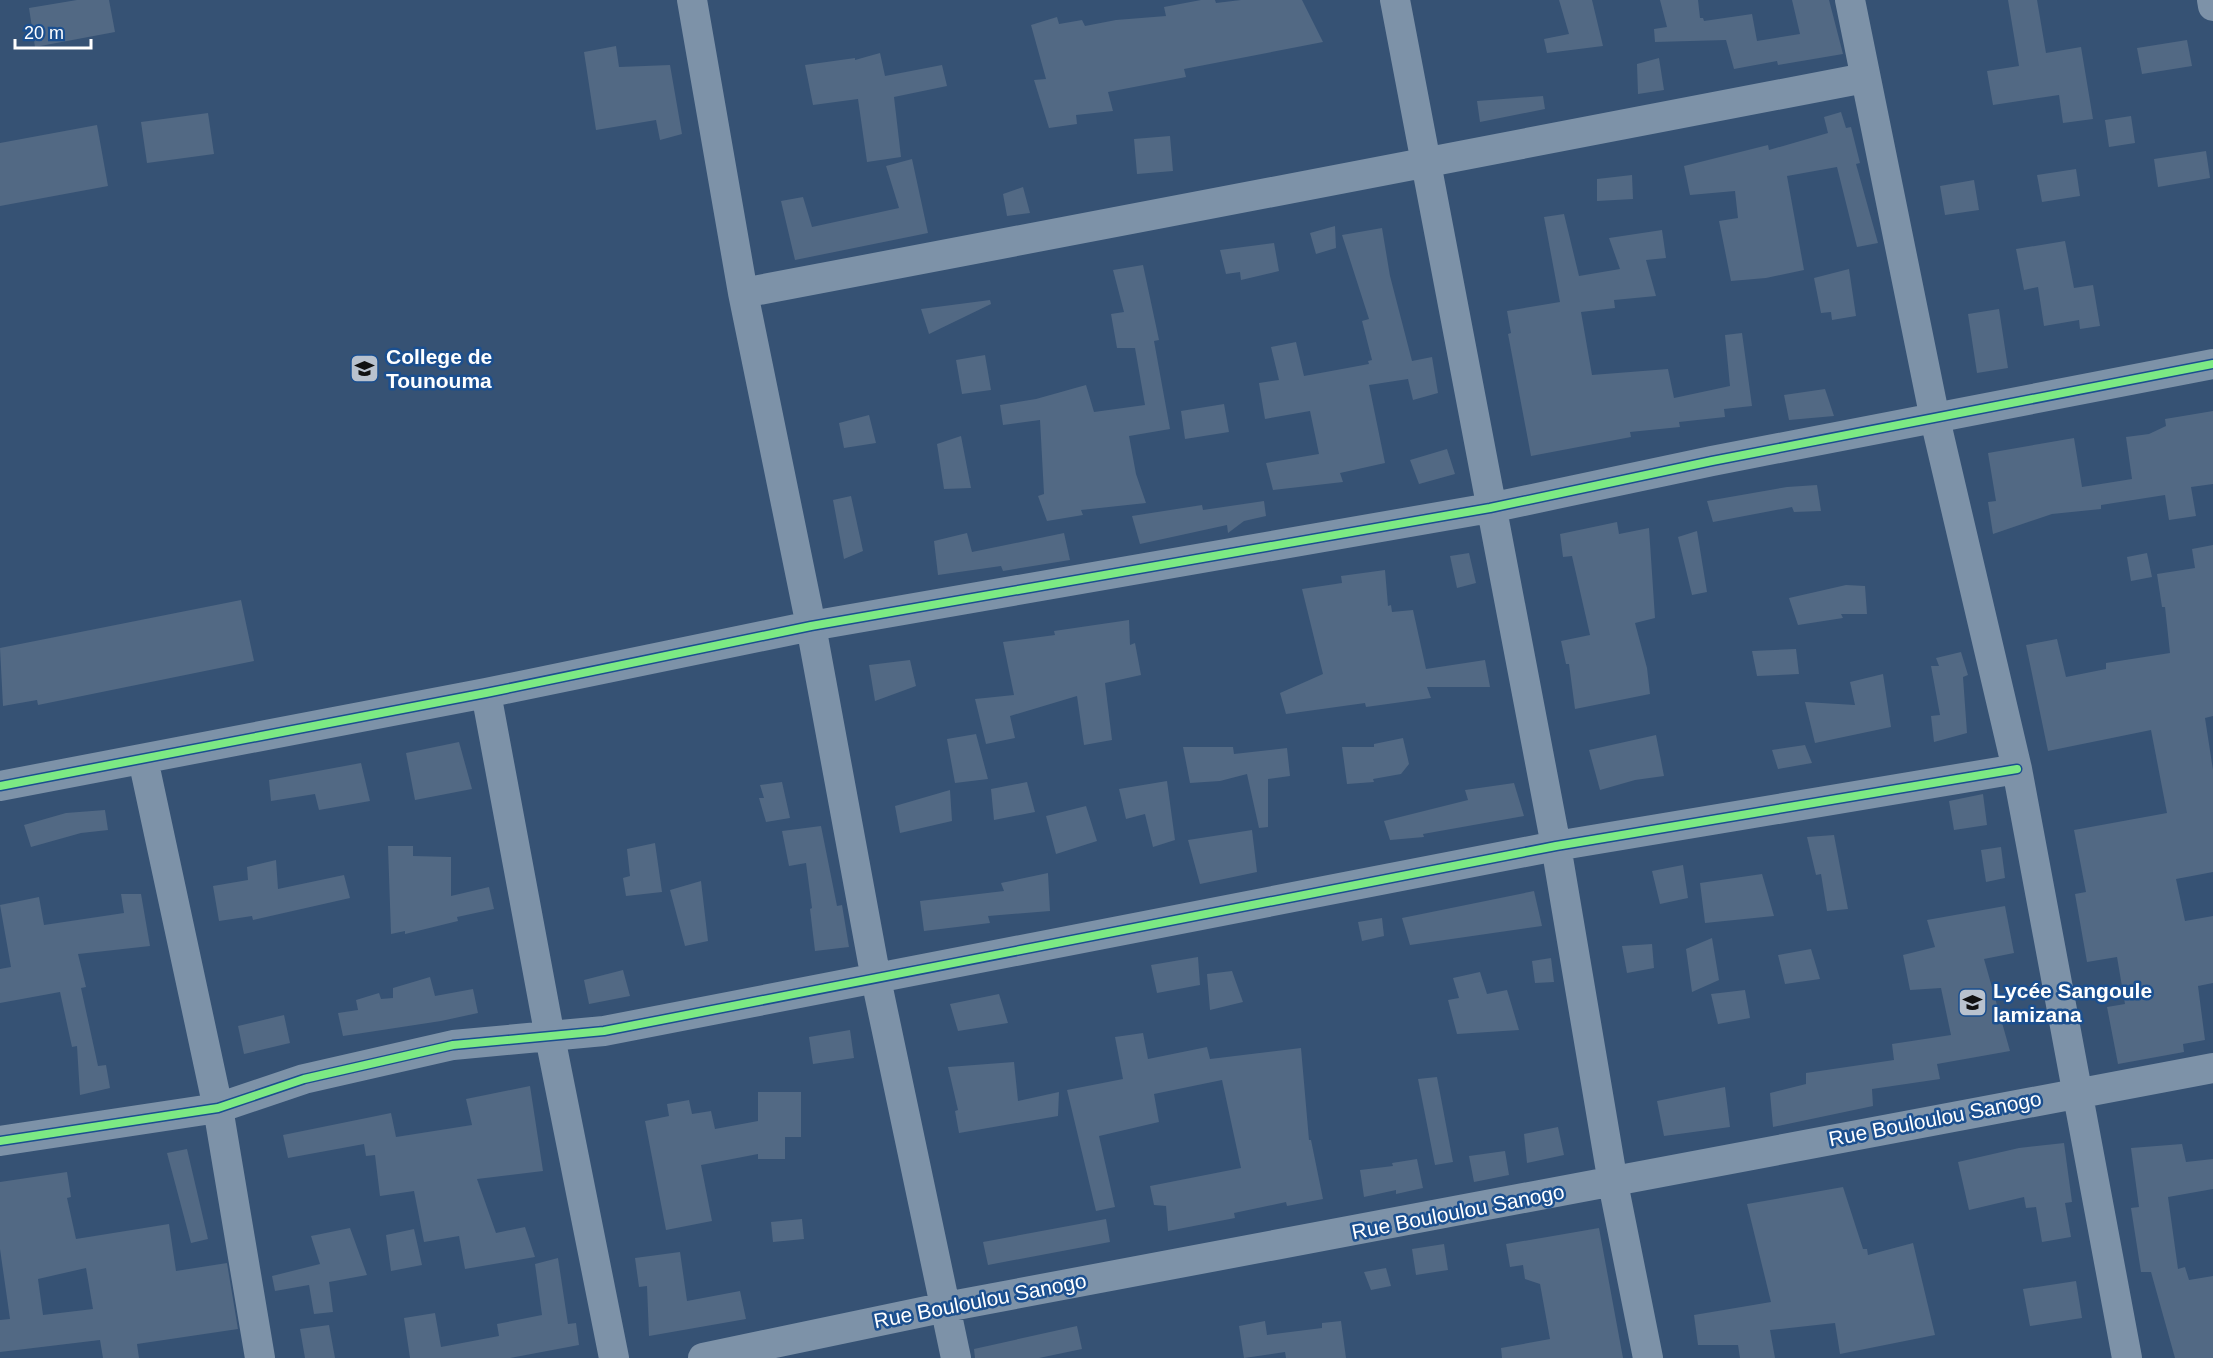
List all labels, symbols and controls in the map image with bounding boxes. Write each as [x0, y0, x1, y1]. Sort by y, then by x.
scale bar [15, 12, 92, 50]
text: 20 m [24, 23, 64, 43]
place label: College de Tounouma [386, 345, 492, 392]
school or university icon: College de Tounouma [349, 353, 381, 385]
place label: Lycée Sangoule lamizana [1993, 979, 2152, 1026]
school or university icon: Lycée Sangoule lamizana [1956, 987, 1988, 1019]
street label: Rue Bouloulou Sanogo [1827, 1087, 2043, 1150]
street label: Rue Bouloulou Sanogo [1350, 1180, 1566, 1243]
street label: Rue Bouloulou Sanogo [872, 1269, 1088, 1332]

